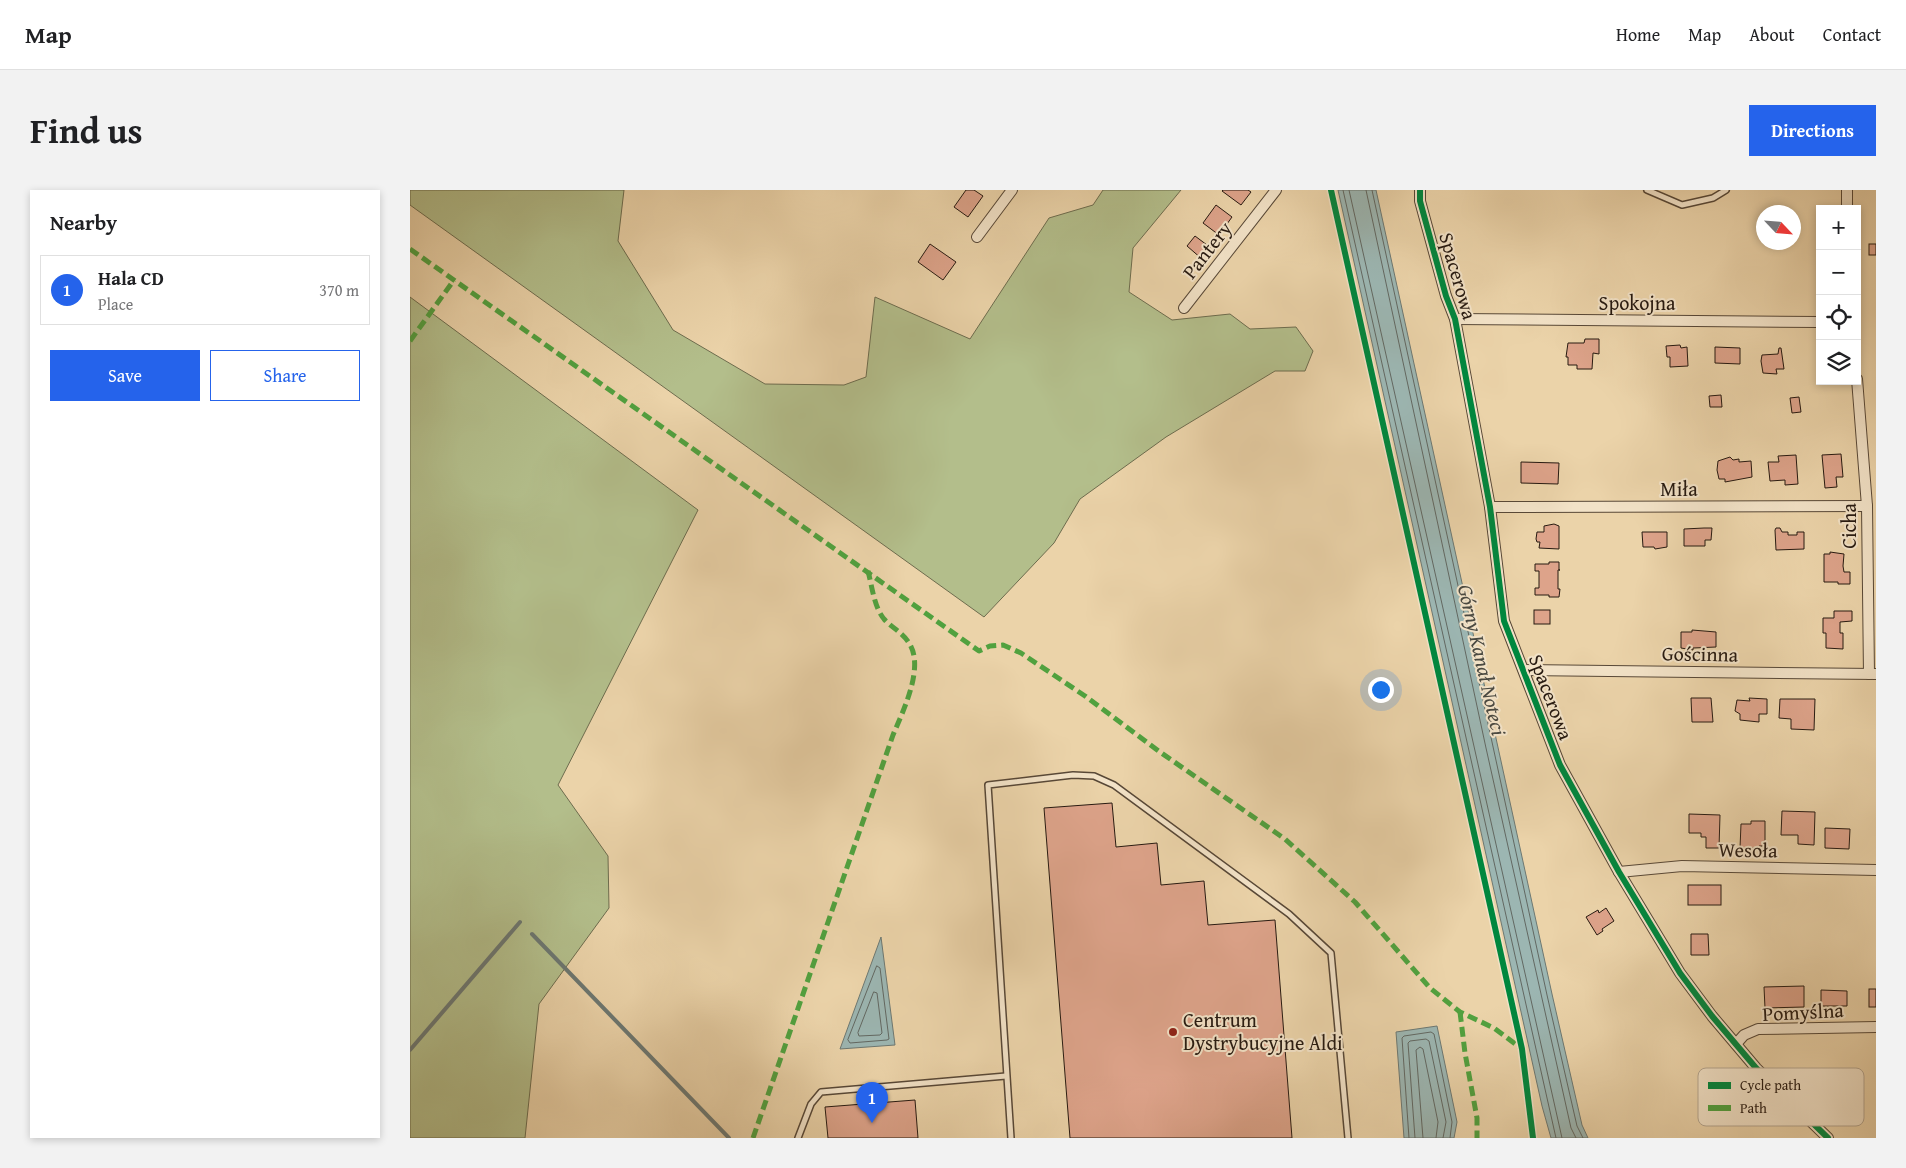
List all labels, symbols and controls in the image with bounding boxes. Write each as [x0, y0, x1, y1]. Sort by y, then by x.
text: Map [25, 17, 72, 52]
text: Home [1616, 21, 1660, 48]
text: Map [1688, 21, 1721, 48]
text: About [1749, 21, 1795, 48]
text: Contact [1823, 21, 1881, 48]
text: Find us [30, 105, 143, 156]
button: Directions [1749, 105, 1876, 156]
north arrow [1756, 205, 1801, 250]
map controls [1816, 205, 1861, 385]
button: + [1816, 205, 1861, 250]
text: Nearby [50, 207, 117, 238]
street label: Pantery [1175, 215, 1238, 285]
street label: Spacerowa [1432, 229, 1485, 323]
button: − [1816, 250, 1861, 295]
text: Hala CD [98, 264, 164, 292]
text: 1 [63, 278, 71, 302]
text: 370 m [319, 278, 359, 302]
street label: Spokojna [1599, 288, 1676, 317]
text: Place [98, 292, 133, 316]
button: locate [1816, 295, 1861, 340]
button: layers [1816, 340, 1861, 385]
button: Save [50, 350, 200, 401]
button: Share [210, 350, 360, 401]
street label: Miła [1660, 474, 1698, 503]
street label: Cicha [1834, 503, 1863, 549]
water label: Górny Kanał Noteci [1450, 581, 1515, 739]
street label: Gościnna [1662, 638, 1739, 669]
street label: Spacerowa [1522, 650, 1581, 744]
your location [1368, 677, 1394, 703]
street label: Wesoła [1718, 834, 1778, 865]
street label: Pomyślna [1762, 995, 1845, 1028]
place label: Centrum Dystrybucyjne Aldi [1183, 1005, 1343, 1057]
marker: Centrum Dystrybucyjne Aldi [1167, 1026, 1179, 1038]
legend [1698, 1068, 1864, 1126]
text: Cycle path [1740, 1075, 1801, 1095]
pin: 1 [856, 1082, 888, 1123]
text: Path [1740, 1098, 1767, 1118]

